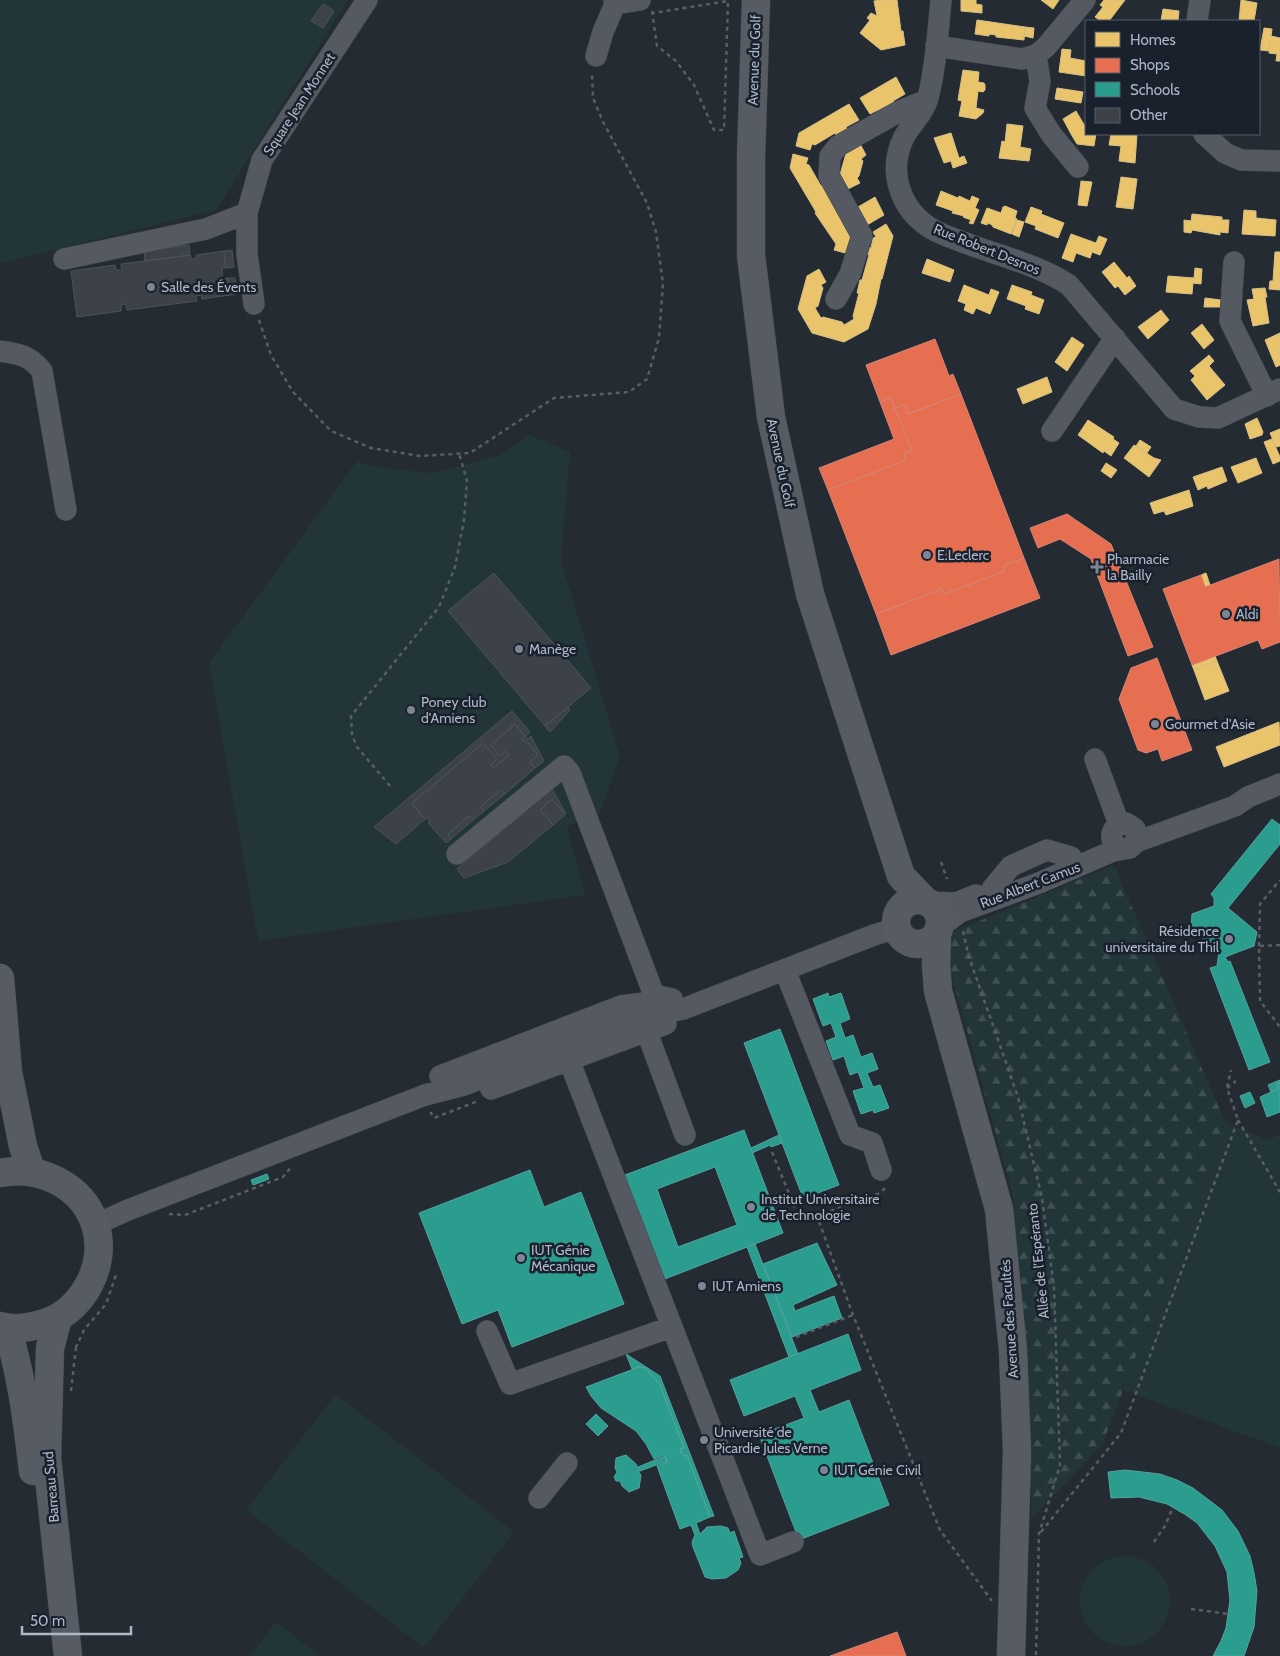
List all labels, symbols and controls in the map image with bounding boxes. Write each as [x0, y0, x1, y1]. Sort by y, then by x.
street label: Avenue du Golf [743, 14, 765, 106]
legend [1085, 20, 1260, 135]
text: Homes [1130, 31, 1176, 49]
street label: Square Jean Monnet [259, 49, 339, 159]
text: Shops [1130, 56, 1170, 74]
text: Schools [1130, 81, 1180, 99]
text: Other [1130, 106, 1167, 124]
street label: Rue Robert Desnos [931, 219, 1043, 279]
place label: Salle des Évents [161, 278, 257, 296]
marker: Salle des Évents [145, 281, 157, 293]
street label: Avenue du Golf [763, 417, 799, 510]
place label: E.Leclerc [937, 546, 989, 564]
marker: E.Leclerc [921, 549, 933, 561]
place label: Pharmacie la Bailly [1107, 550, 1169, 584]
marker: Pharmacie la Bailly [1091, 561, 1103, 573]
place label: Aldi [1236, 605, 1259, 623]
marker: Aldi [1220, 608, 1232, 620]
place label: Manège [529, 640, 576, 658]
marker: Manège [513, 643, 525, 655]
place label: Poney club d'Amiens [421, 693, 487, 727]
marker: Poney club d'Amiens [405, 704, 417, 716]
place label: Gourmet d'Asie [1165, 715, 1255, 733]
marker: Gourmet d'Asie [1149, 718, 1161, 730]
street label: Rue Albert Camus [977, 858, 1083, 912]
place label: Résidence universitaire du Thil [1105, 922, 1220, 956]
marker: Résidence universitaire du Thil [1223, 933, 1235, 945]
place label: Institut Universitaire de Technologie [761, 1190, 879, 1224]
marker: Institut Universitaire de Technologie [745, 1201, 757, 1213]
street label: Allée de l’Espéranto [1023, 1202, 1053, 1320]
place label: IUT Génie Mécanique [531, 1241, 596, 1275]
marker: IUT Génie Mécanique [515, 1252, 527, 1264]
street label: Avenue des Facultés [996, 1259, 1022, 1379]
place label: IUT Amiens [712, 1277, 781, 1295]
marker: IUT Amiens [696, 1280, 708, 1292]
place label: Université de Picardie Jules Verne [714, 1423, 828, 1457]
marker: Université de Picardie Jules Verne [698, 1434, 710, 1446]
street label: Barreau Sud [39, 1451, 63, 1523]
place label: IUT Génie Civil [834, 1461, 922, 1479]
marker: IUT Génie Civil [818, 1464, 830, 1476]
scale bar [22, 1604, 131, 1636]
text: 50 m [30, 1612, 65, 1630]

